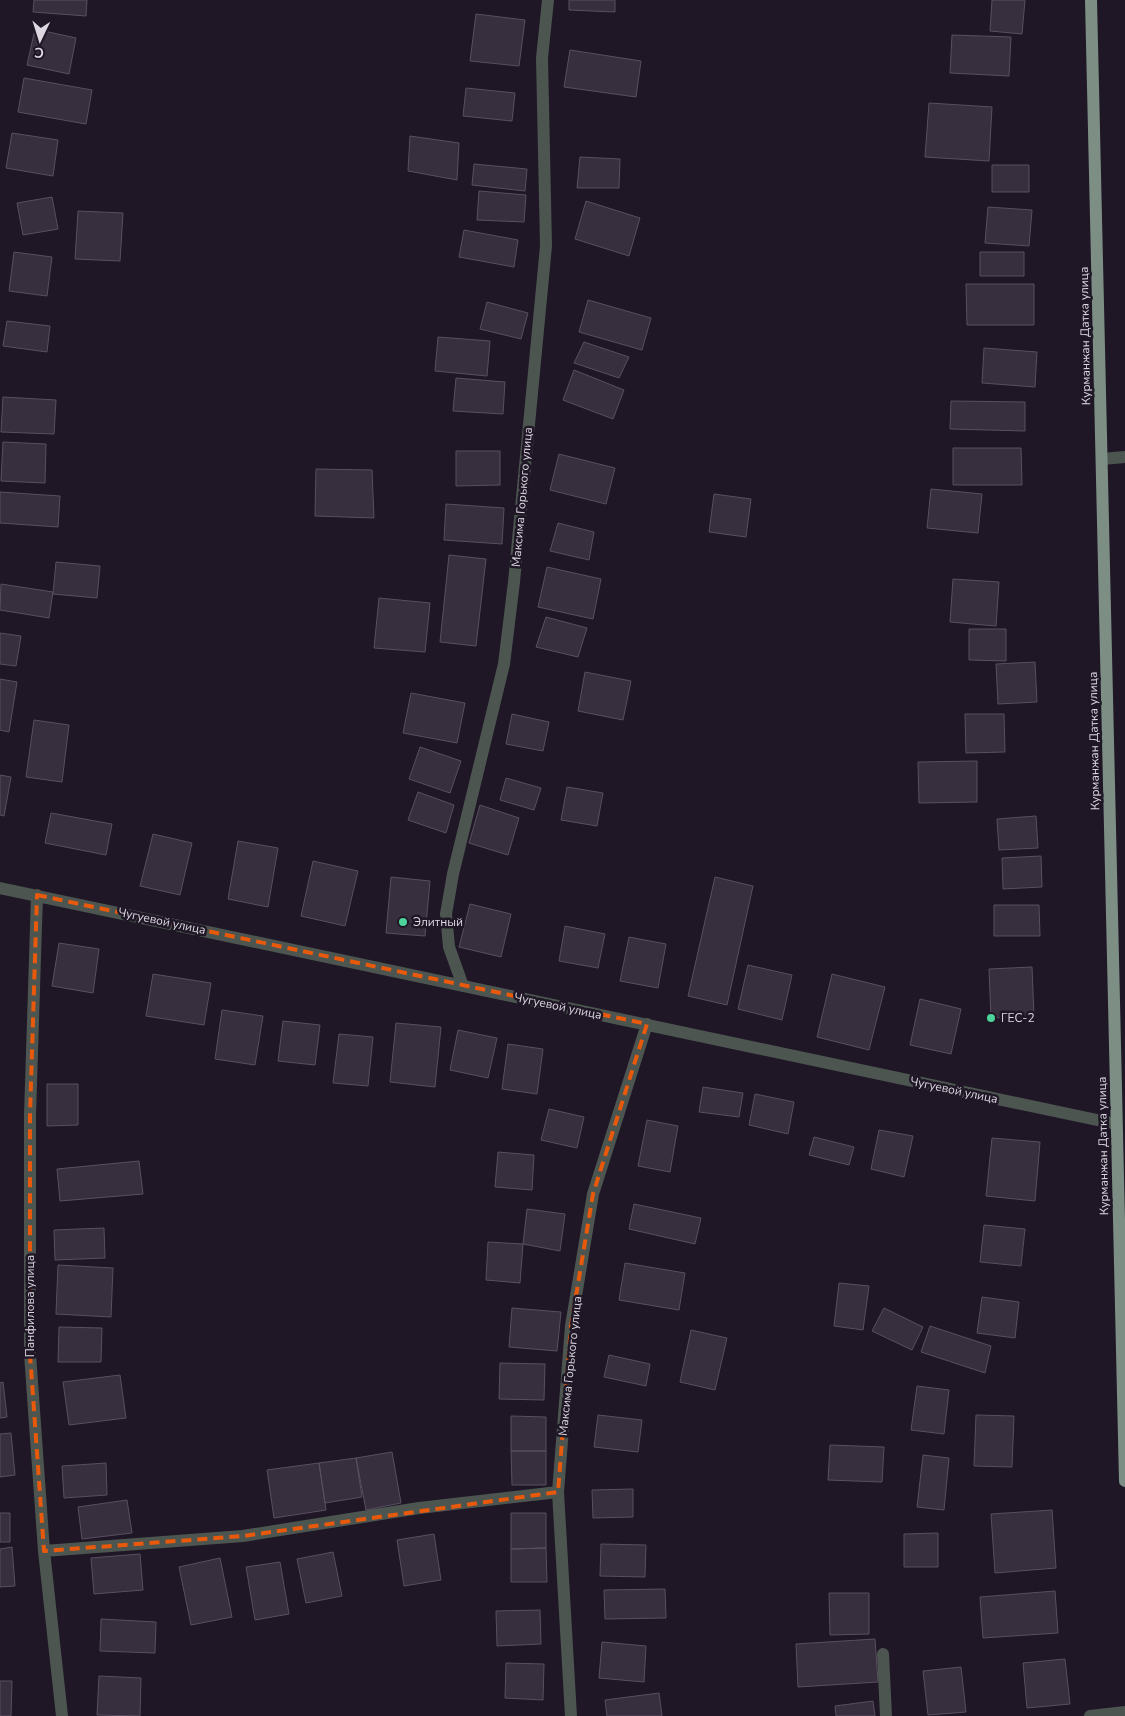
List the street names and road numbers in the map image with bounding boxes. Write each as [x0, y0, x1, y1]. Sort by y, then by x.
street label: Курманжан Датка улица [1076, 267, 1094, 405]
street label: Максима Горького улица [508, 426, 536, 568]
street label: Курманжан Датка улица [1085, 672, 1103, 810]
street label: Чугуевой улица [117, 904, 207, 938]
street label: Чугуевой улица [513, 989, 603, 1023]
street label: Чугуевой улица [909, 1073, 999, 1107]
street label: Курманжан Датка улица [1094, 1077, 1112, 1215]
street label: Панфилова улица [22, 1255, 38, 1357]
street label: Максима Горького улица [555, 1295, 585, 1437]

